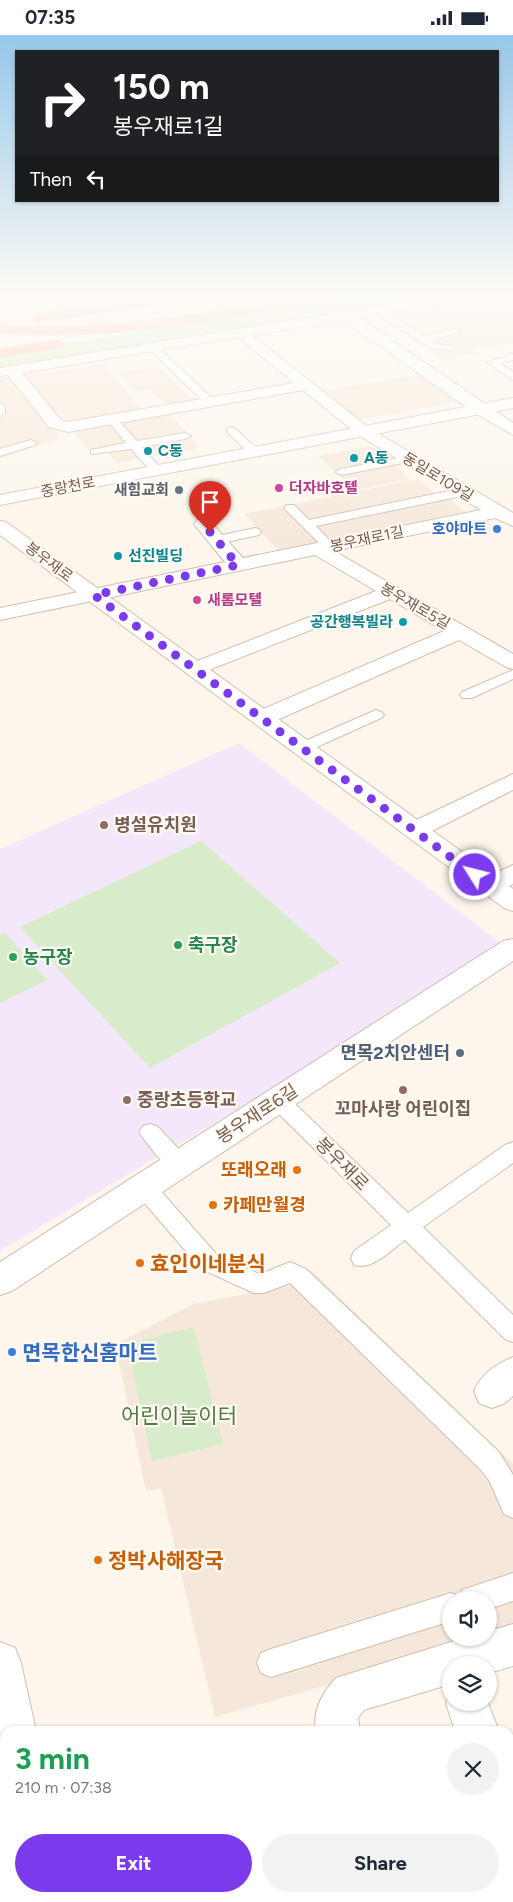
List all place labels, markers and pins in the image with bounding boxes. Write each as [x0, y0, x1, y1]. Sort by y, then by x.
place label: C동 [158, 442, 183, 460]
marker: C동 [142, 445, 154, 457]
place label: A동 [364, 449, 389, 467]
marker: A동 [348, 452, 360, 464]
place label: 더자바호텔 [289, 479, 358, 497]
place label: 새힘교회 [114, 481, 169, 499]
pin [189, 481, 231, 532]
marker: 더자바호텔 [273, 482, 285, 494]
marker: 새힘교회 [173, 484, 185, 496]
place label: 호야마트 [432, 520, 487, 538]
marker: 호야마트 [491, 523, 503, 535]
place label: 선진빌딩 [128, 547, 183, 565]
marker: 선진빌딩 [112, 550, 124, 562]
place label: 새롬모텔 [207, 591, 262, 609]
marker: 새롬모텔 [191, 594, 203, 606]
place label: 공간행복빌라 [310, 613, 393, 631]
marker: 공간행복빌라 [397, 616, 409, 628]
place label: 병설유치원 [114, 814, 197, 836]
marker: 병설유치원 [98, 819, 110, 831]
place label: 축구장 [188, 934, 238, 956]
marker: 축구장 [172, 939, 184, 951]
place label: 농구장 [23, 946, 73, 968]
marker: 농구장 [7, 951, 19, 963]
place label: 면목2치안센터 [340, 1042, 450, 1064]
marker: 면목2치안센터 [454, 1047, 466, 1059]
marker: 꼬마사랑 어린이집 [397, 1084, 409, 1096]
place label: 중랑초등학교 [137, 1089, 236, 1111]
marker: 중랑초등학교 [121, 1094, 133, 1106]
place label: 꼬마사랑 어린이집 [335, 1098, 471, 1120]
place label: 또래오래 [221, 1159, 287, 1181]
marker: 또래오래 [291, 1164, 303, 1176]
place label: 카페만월경 [223, 1194, 306, 1216]
marker: 카페만월경 [207, 1199, 219, 1211]
place label: 효인이네분식 [150, 1251, 266, 1276]
marker: 효인이네분식 [134, 1257, 146, 1269]
place label: 면목한신홈마트 [22, 1340, 157, 1365]
marker: 면목한신홈마트 [6, 1346, 18, 1358]
place label: 정박사해장국 [108, 1548, 224, 1573]
marker: 정박사해장국 [92, 1554, 104, 1566]

